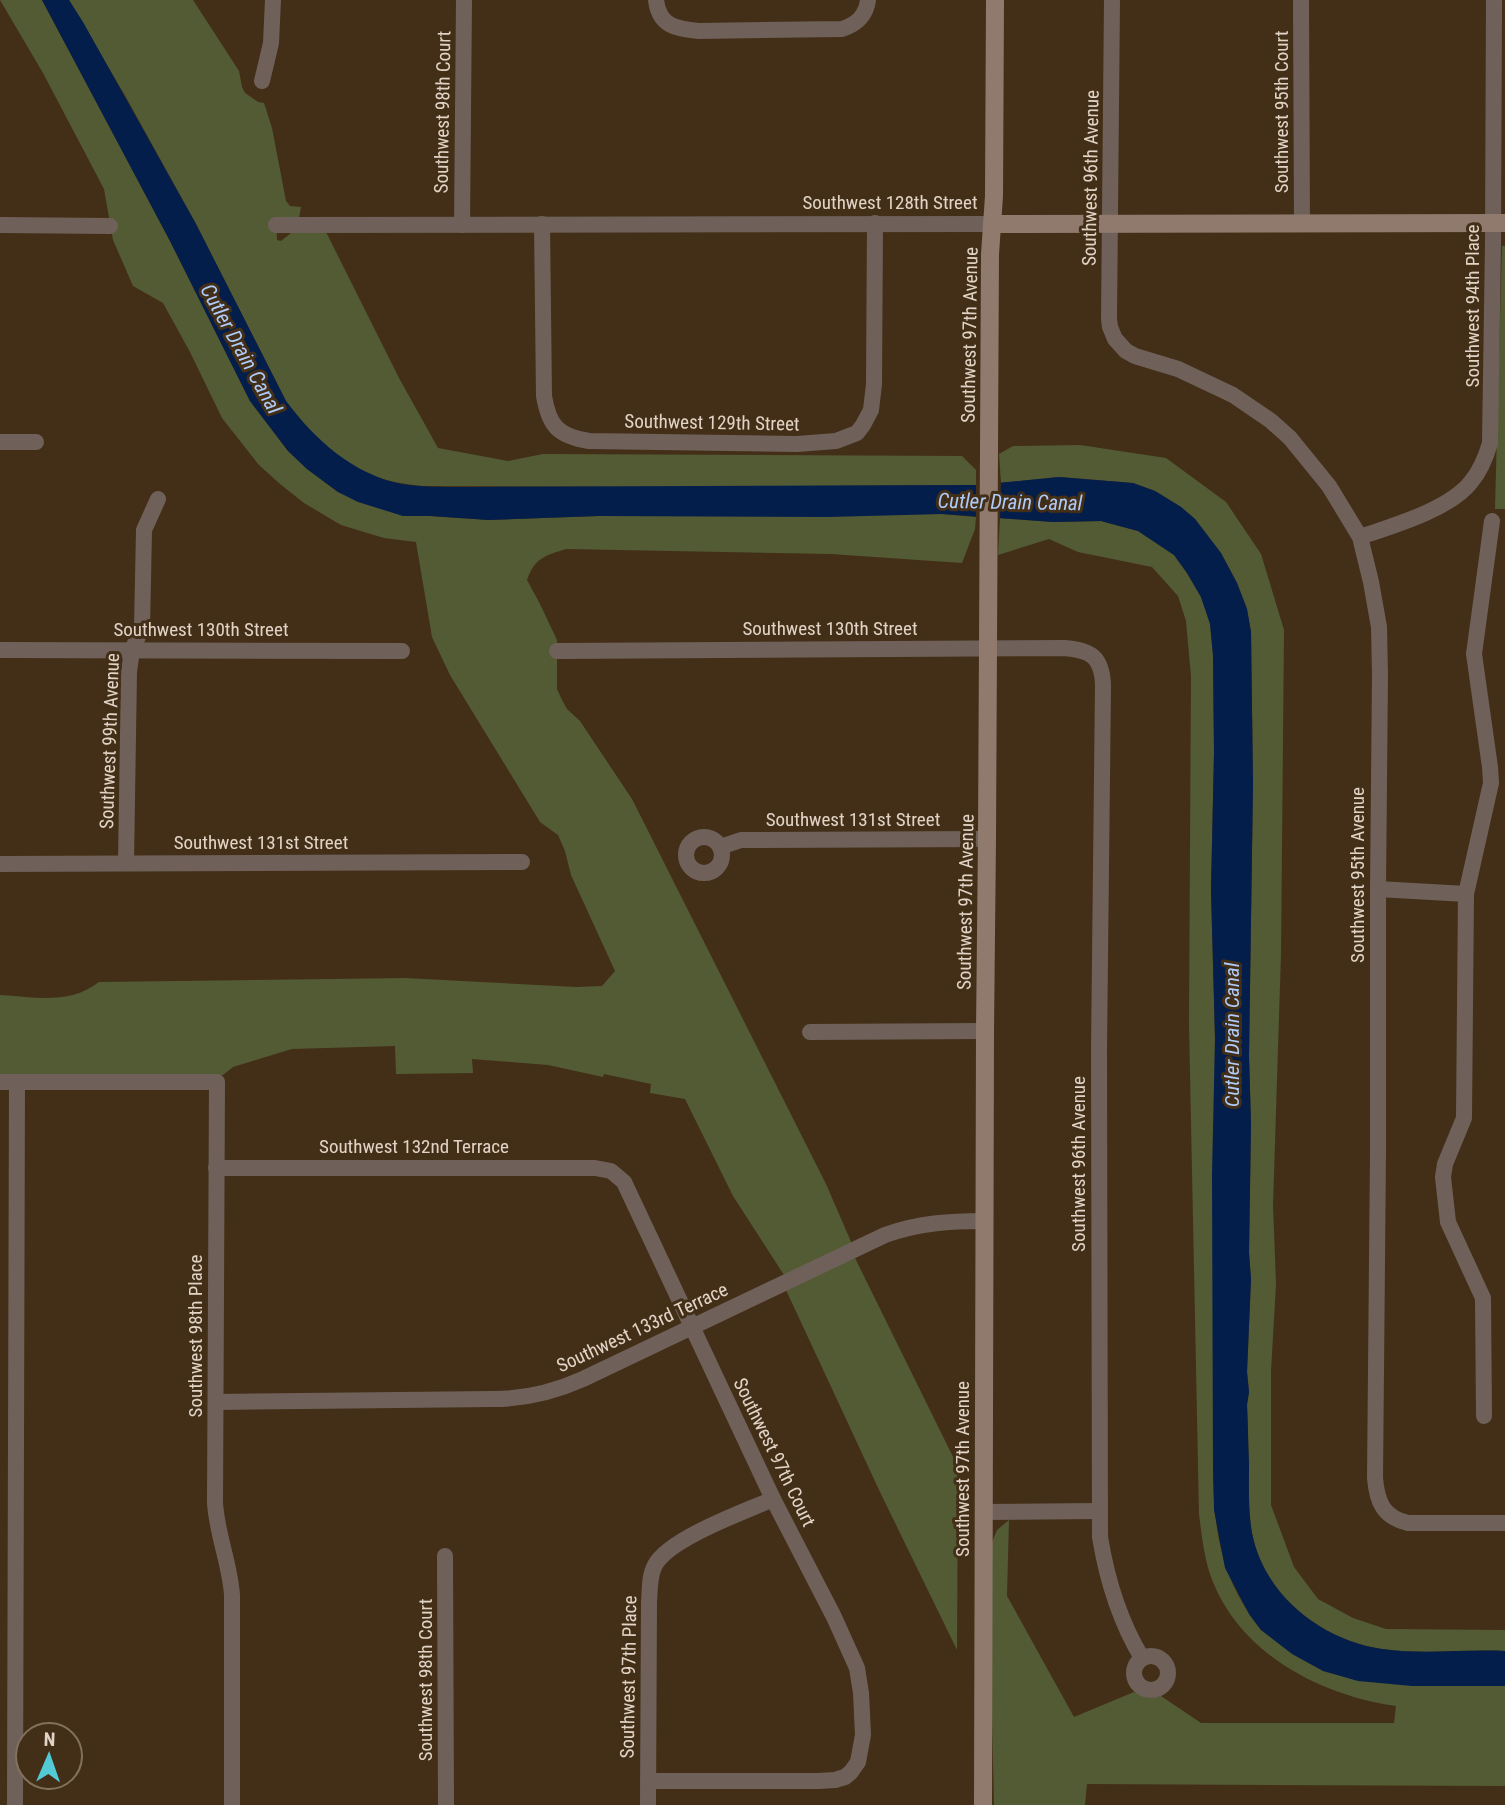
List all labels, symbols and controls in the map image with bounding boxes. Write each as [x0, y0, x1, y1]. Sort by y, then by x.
street label: Southwest 98th Court [430, 31, 455, 193]
street label: Southwest 95th Court [1270, 31, 1293, 193]
street label: Southwest 96th Avenue [1077, 90, 1104, 266]
street label: Southwest 128th Street [802, 191, 978, 214]
street label: Southwest 94th Place [1461, 224, 1484, 387]
street label: Southwest 97th Avenue [956, 247, 983, 423]
water label: Cutler Drain Canal [195, 280, 287, 418]
street label: Southwest 129th Street [624, 409, 800, 436]
water label: Cutler Drain Canal [937, 489, 1083, 515]
street label: Southwest 130th Street [742, 617, 918, 640]
street label: Southwest 130th Street [113, 618, 289, 641]
street label: Southwest 99th Avenue [95, 653, 124, 829]
street label: Southwest 95th Avenue [1346, 787, 1369, 963]
street label: Southwest 131st Street [766, 808, 940, 831]
street label: Southwest 97th Avenue [952, 814, 979, 990]
street label: Southwest 131st Street [174, 831, 348, 854]
water label: Cutler Drain Canal [1220, 962, 1244, 1107]
street label: Southwest 96th Avenue [1067, 1076, 1090, 1252]
street label: Southwest 132nd Terrace [319, 1135, 509, 1158]
street label: Southwest 98th Place [184, 1254, 207, 1417]
street label: Southwest 133rd Terrace [553, 1278, 732, 1377]
street label: Southwest 97th Court [729, 1374, 821, 1530]
street label: Southwest 97th Avenue [951, 1381, 974, 1557]
street label: Southwest 97th Place [616, 1595, 641, 1759]
street label: Southwest 98th Court [414, 1599, 437, 1761]
north arrow [14, 1721, 84, 1791]
text: N [43, 1728, 56, 1751]

